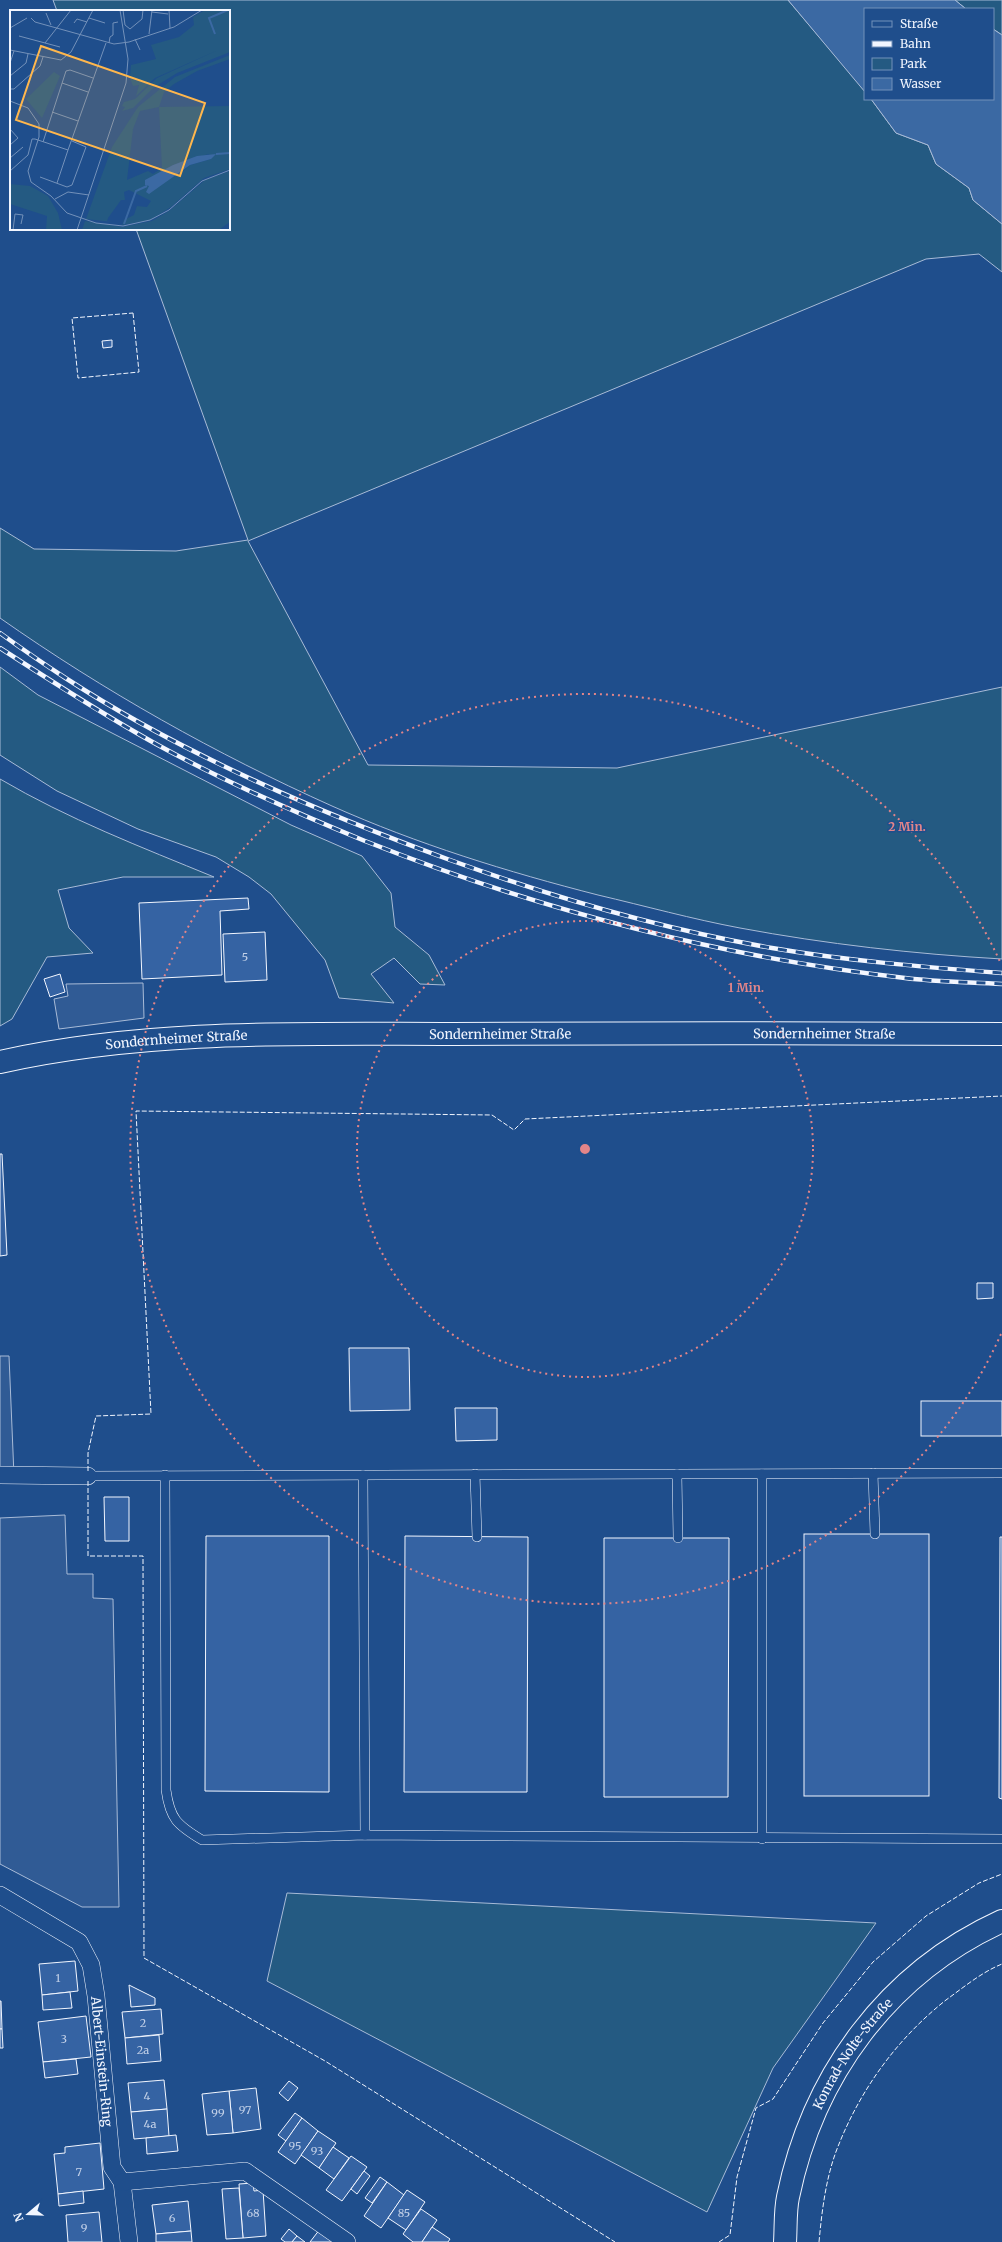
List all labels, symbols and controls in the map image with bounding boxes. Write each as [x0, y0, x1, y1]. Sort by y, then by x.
legend [864, 8, 994, 100]
inset map [10, 10, 230, 230]
text: Straße [900, 16, 938, 31]
text: Bahn [900, 36, 931, 51]
text: Park [900, 56, 927, 71]
text: Wasser [899, 76, 942, 91]
text: 2 Min. [888, 819, 926, 834]
house number: 5 [242, 950, 248, 964]
text: 1 Min. [728, 980, 764, 995]
street label: Sondernheimer Straße [429, 1025, 571, 1043]
street label: Sondernheimer Straße [753, 1025, 896, 1042]
street label: Sondernheimer Straße [104, 1026, 248, 1053]
centre of rings [578, 1142, 592, 1156]
house number: 1 [56, 1971, 61, 1985]
street label: Albert-Einstein-Ring [87, 1994, 117, 2128]
street label: Konrad-Nolte-Straße [809, 1994, 896, 2112]
house number: 2 [140, 2016, 146, 2030]
house number: 3 [61, 2032, 67, 2046]
house number: 2a [137, 2043, 149, 2057]
house number: 4 [144, 2089, 151, 2103]
house number: 97 [239, 2103, 251, 2117]
house number: 99 [211, 2106, 225, 2120]
house number: 4a [144, 2117, 157, 2131]
house number: 95 [289, 2139, 301, 2153]
house number: 93 [311, 2144, 323, 2158]
house number: 7 [76, 2165, 82, 2179]
north arrow [8, 2194, 48, 2234]
house number: 68 [246, 2206, 260, 2220]
house number: 85 [398, 2206, 410, 2220]
text: N [10, 2211, 27, 2224]
house number: 6 [169, 2211, 176, 2225]
house number: 9 [81, 2221, 88, 2235]

